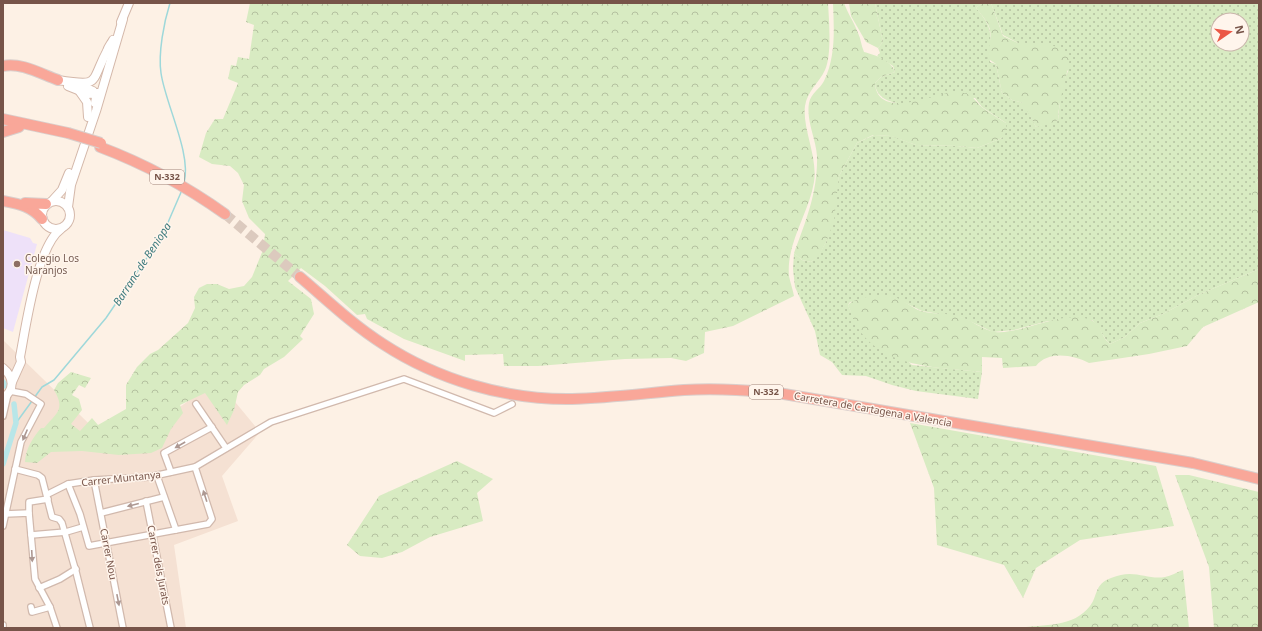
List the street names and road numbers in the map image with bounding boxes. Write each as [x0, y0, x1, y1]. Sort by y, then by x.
road number: N-332 [150, 170, 184, 184]
road number: N-332 [749, 385, 783, 399]
street label: Carretera de Cartagena a Valencia [793, 388, 953, 430]
street label: Carrer Muntanya [81, 467, 161, 489]
street label: Carrer dels Jurats [144, 524, 174, 606]
street label: Carrer Nou [97, 527, 121, 581]

